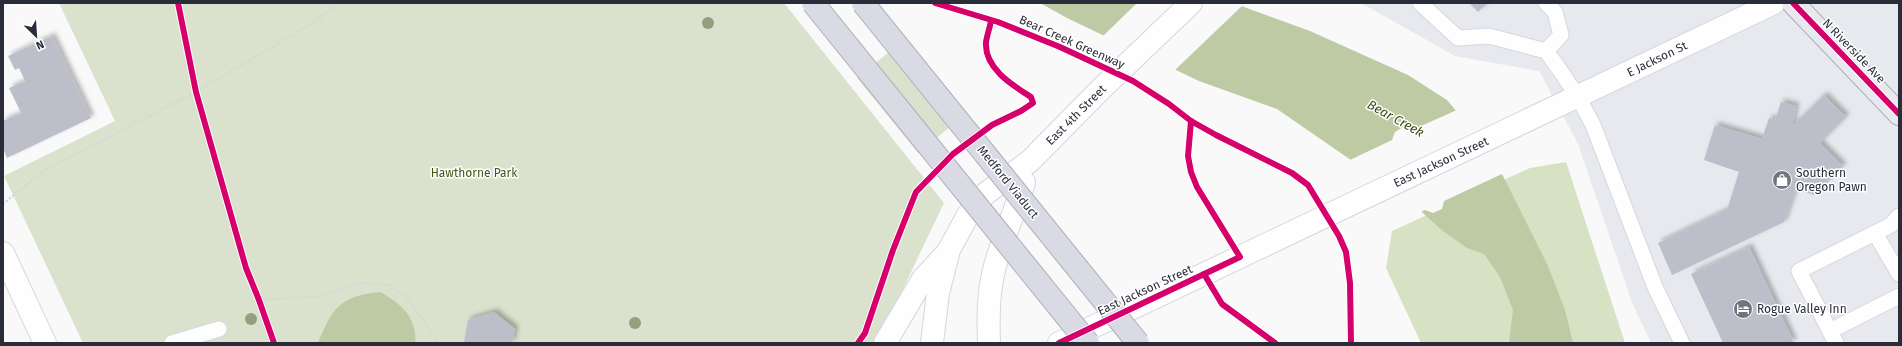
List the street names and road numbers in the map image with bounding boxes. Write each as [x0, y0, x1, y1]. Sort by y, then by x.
street label: Bear Creek Greenway [1017, 12, 1127, 72]
street label: N Riverside Ave [1820, 16, 1888, 86]
street label: E Jackson St [1625, 38, 1690, 80]
street label: East 4th Street [1043, 82, 1109, 148]
street label: East Jackson Street [1391, 134, 1491, 190]
street label: Medford Viaduct [974, 143, 1042, 222]
street label: East Jackson Street [1095, 262, 1195, 318]

